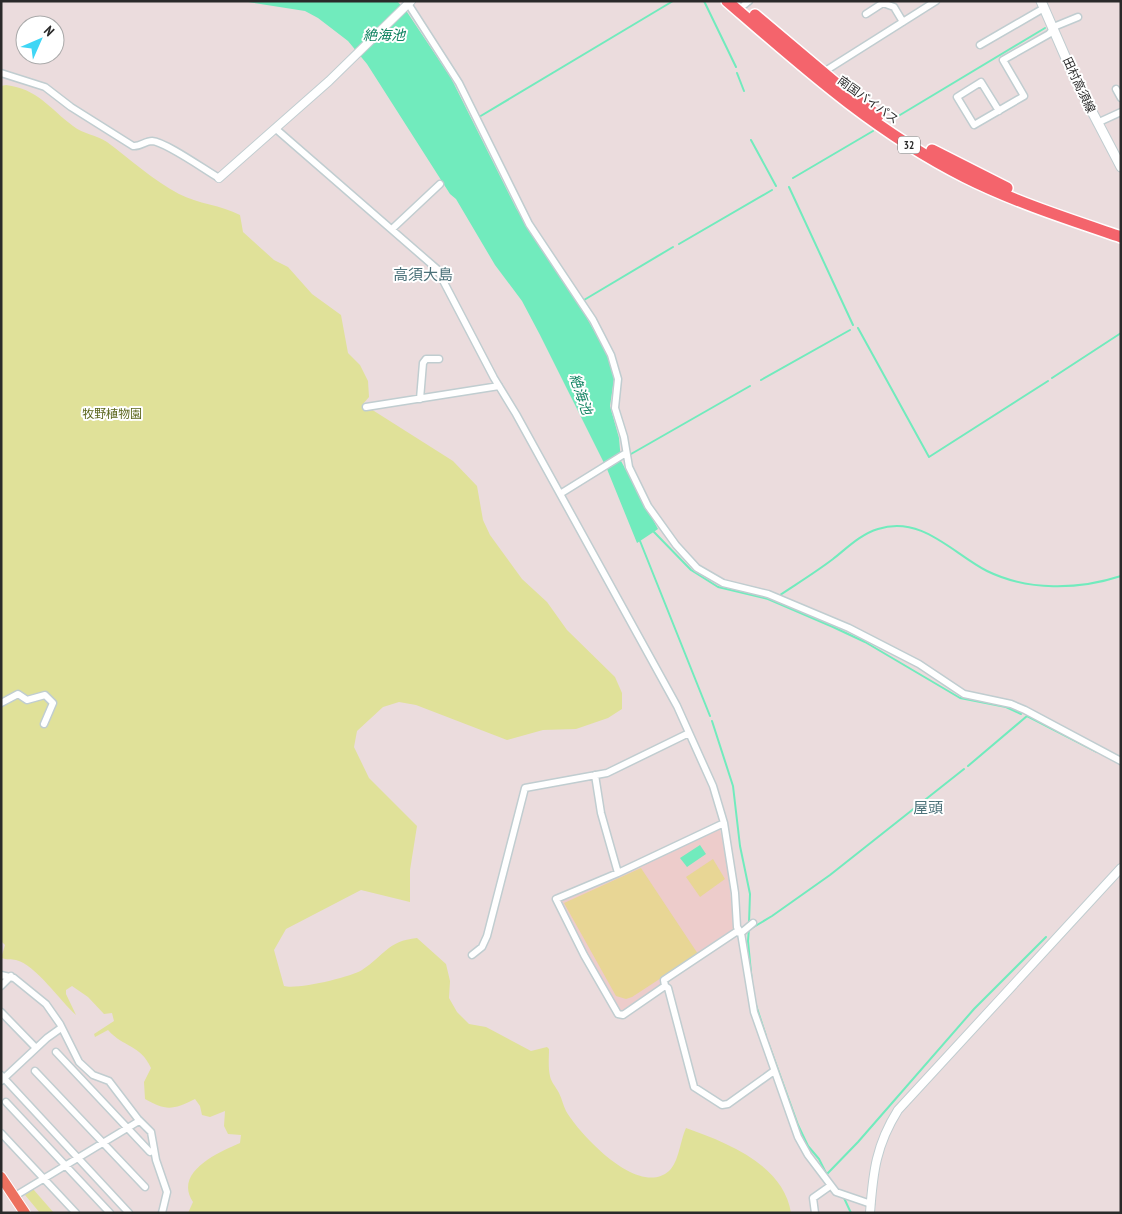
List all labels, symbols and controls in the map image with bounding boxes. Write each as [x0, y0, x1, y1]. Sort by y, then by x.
north arrow [15, 15, 65, 65]
text: N [40, 22, 58, 40]
water label: 絶海池 [363, 26, 407, 44]
street label: 田村高須線 [1060, 54, 1099, 115]
street label: 南国バイパス [835, 72, 902, 127]
road number: 32 [898, 136, 920, 154]
district label: 高須大島 [393, 265, 453, 284]
water label: 絶海池 [566, 371, 597, 419]
park label: 牧野植物園 [82, 406, 142, 421]
district label: 屋頭 [913, 798, 943, 817]

